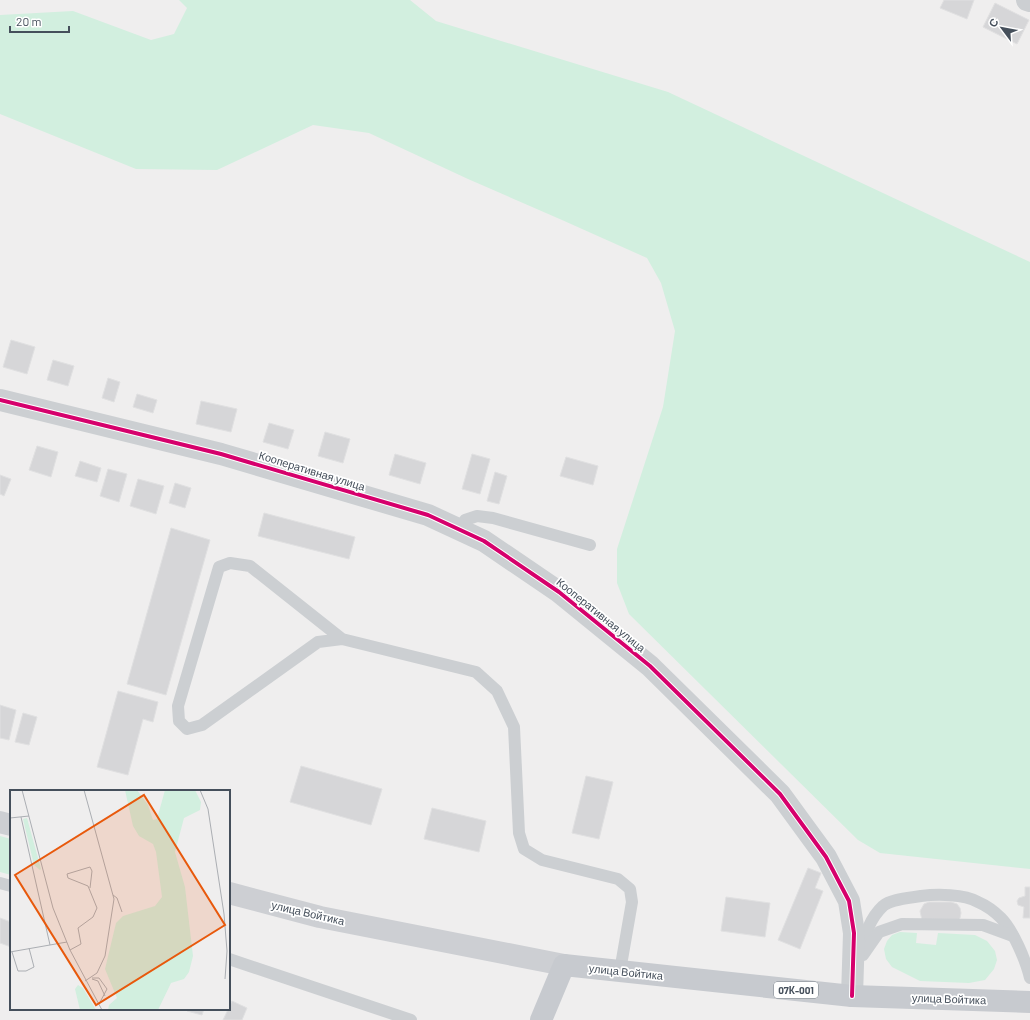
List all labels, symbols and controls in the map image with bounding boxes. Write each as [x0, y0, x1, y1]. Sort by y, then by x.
scale bar [10, 8, 69, 34]
north arrow [982, 8, 1022, 48]
text: 20 m [16, 14, 42, 28]
text: С [985, 16, 1001, 29]
street label: Кооперативная улица [257, 448, 368, 493]
street label: Кооперативная улица [554, 575, 649, 655]
inset map [10, 790, 230, 1010]
street label: улица Войтика [270, 898, 347, 927]
street label: улица Войтика [588, 961, 665, 982]
road number: 07К-001 [774, 982, 818, 998]
street label: улица Войтика [912, 991, 987, 1006]

